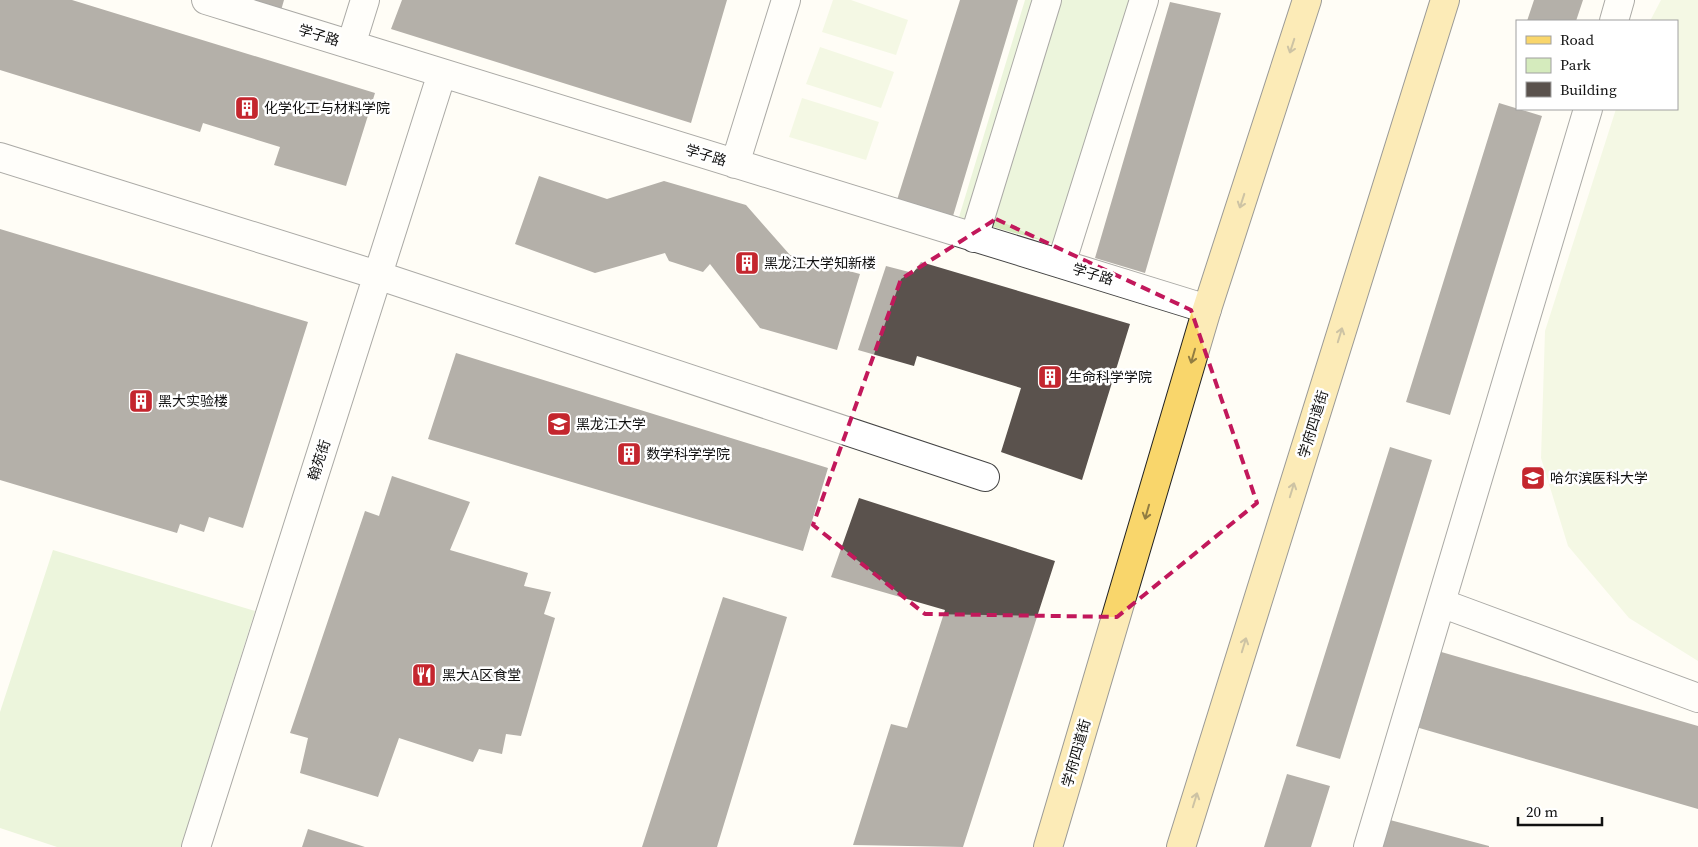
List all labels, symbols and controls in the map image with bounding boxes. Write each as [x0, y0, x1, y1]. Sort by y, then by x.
street label: 学子路 [296, 19, 342, 51]
legend [1516, 20, 1678, 110]
text: Road [1560, 29, 1594, 50]
one-way arrow [1286, 38, 1296, 54]
text: Park [1560, 54, 1592, 75]
text: Building [1560, 79, 1617, 100]
building icon: 化学化工与材料学院 [234, 95, 260, 121]
place label: 化学化工与材料学院 [264, 98, 390, 118]
street label: 学子路 [683, 139, 729, 171]
one-way arrow [1236, 193, 1246, 209]
building icon: 黑龙江大学知新楼 [734, 250, 760, 276]
place label: 黑龙江大学知新楼 [764, 253, 876, 273]
street label: 学子路 [1070, 258, 1116, 290]
one-way arrow [1336, 327, 1346, 343]
one-way arrow [1187, 348, 1197, 364]
building icon: 生命科学学院 [1037, 364, 1063, 390]
place label: 生命科学学院 [1068, 367, 1152, 387]
building icon: 黑大实验楼 [128, 388, 154, 414]
street label: 学府四道街 [1293, 388, 1333, 460]
place label: 黑大实验楼 [158, 391, 228, 411]
school or university icon: 黑龙江大学 [546, 411, 572, 437]
place label: 黑龙江大学 [576, 414, 646, 434]
street label: 翰苑街 [303, 437, 335, 483]
building icon: 数学科学学院 [616, 441, 642, 467]
place label: 数学科学学院 [646, 444, 730, 464]
school or university icon: 哈尔滨医科大学 [1520, 465, 1546, 491]
place label: 哈尔滨医科大学 [1550, 468, 1648, 488]
one-way arrow [1288, 483, 1298, 499]
one-way arrow [1141, 503, 1151, 519]
one-way arrow [1239, 638, 1249, 654]
restaurant icon: 黑大A区食堂 [411, 662, 437, 688]
place label: 黑大A区食堂 [442, 665, 521, 685]
street label: 学府四道街 [1057, 717, 1095, 789]
one-way arrow [1191, 793, 1201, 809]
scale bar [1518, 794, 1602, 826]
text: 20 m [1526, 801, 1558, 822]

